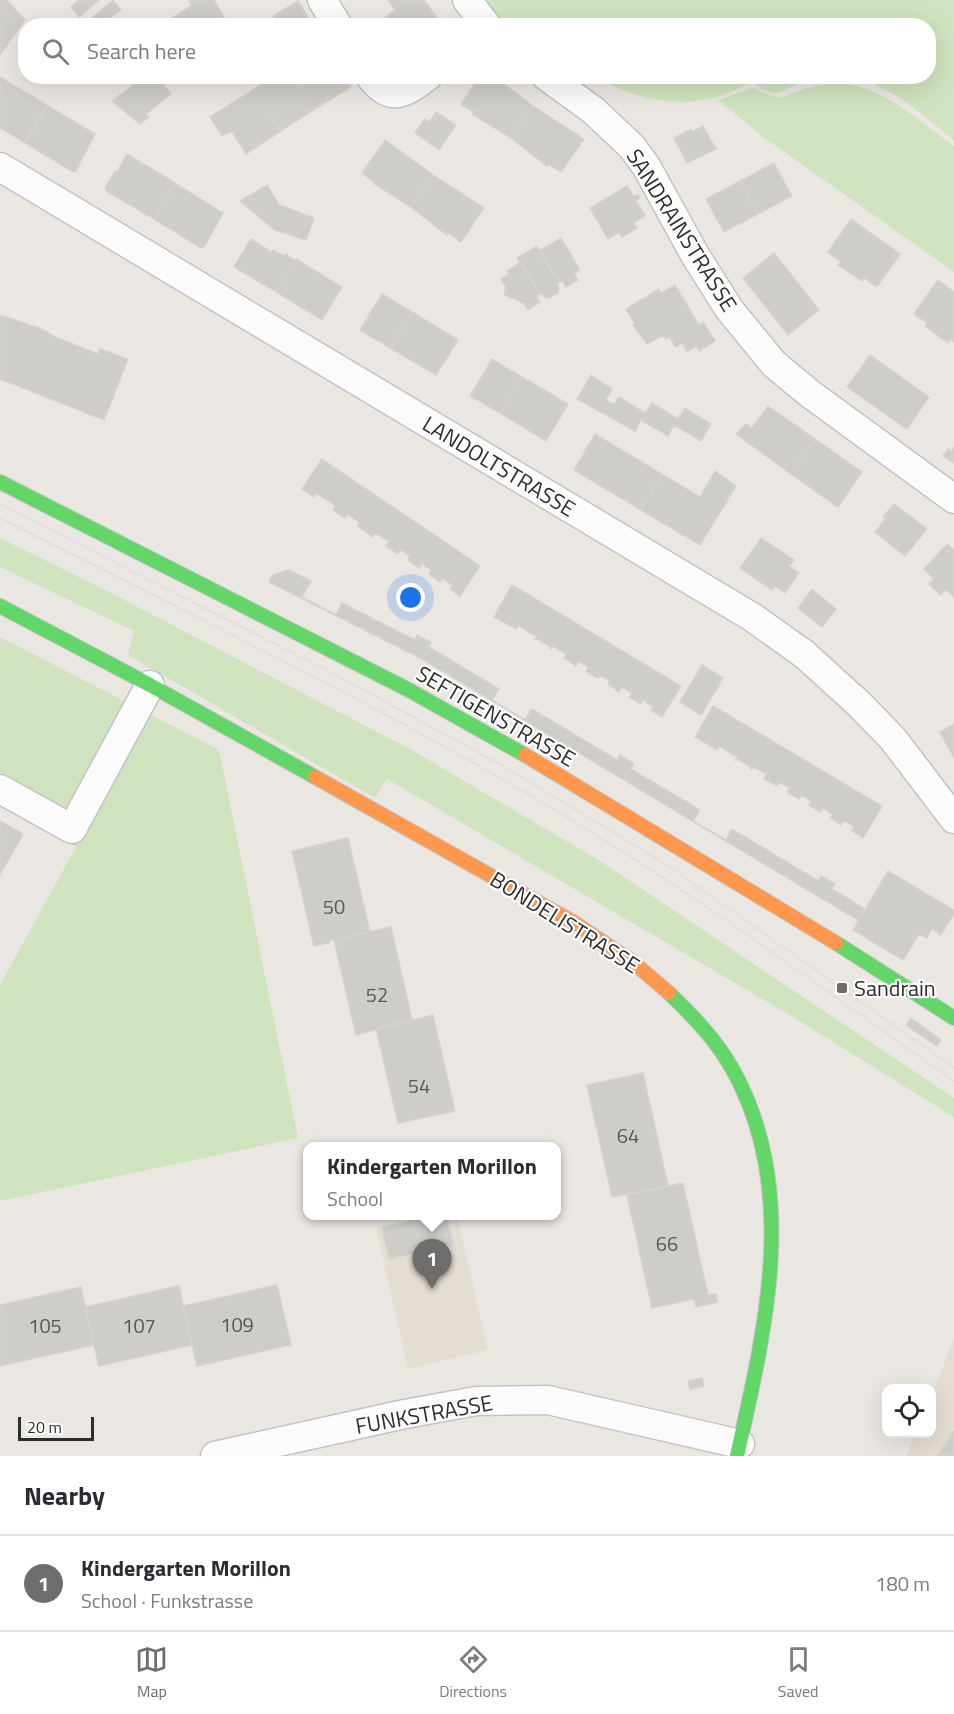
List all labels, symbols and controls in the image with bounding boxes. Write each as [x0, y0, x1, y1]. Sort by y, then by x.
search box [18, 18, 936, 84]
text: Search here [87, 34, 196, 68]
icon: search [39, 35, 72, 68]
street label: SANDRAINSTRASSE [618, 142, 746, 318]
street label: LANDOLTSTRASSE [416, 407, 582, 525]
your location [396, 583, 425, 612]
street label: SEFTIGENSTRASSE [410, 657, 582, 775]
street label: BONDELISTRASSE [483, 862, 647, 982]
house number: 50 [323, 891, 345, 922]
place label: Sandrain [854, 971, 936, 1005]
house number: 52 [366, 979, 388, 1010]
marker: Sandrain [835, 981, 849, 995]
house number: 54 [408, 1070, 430, 1101]
house number: 64 [617, 1120, 639, 1151]
popup [303, 1142, 561, 1220]
text: Kindergarten Morillon [327, 1149, 537, 1183]
text: School [327, 1183, 383, 1214]
house number: 66 [656, 1228, 678, 1259]
pin: 1 [412, 1240, 452, 1289]
house number: 109 [220, 1309, 254, 1340]
house number: 105 [28, 1310, 62, 1341]
house number: 107 [122, 1310, 156, 1341]
map controls [882, 1384, 936, 1438]
button: locate [882, 1384, 936, 1438]
street label: FUNKSTRASSE [353, 1385, 495, 1443]
scale bar [18, 1414, 94, 1442]
text: 20 m [27, 1415, 62, 1439]
text: Nearby [24, 1476, 105, 1515]
text: Kindergarten Morillon [81, 1551, 291, 1585]
text: 1 [38, 1568, 49, 1599]
text: 180 m [875, 1568, 930, 1599]
text: School · Funkstrasse [81, 1585, 253, 1616]
tab: Map [135, 1643, 168, 1703]
tab: Directions [439, 1643, 507, 1703]
tab: Saved [778, 1643, 819, 1703]

